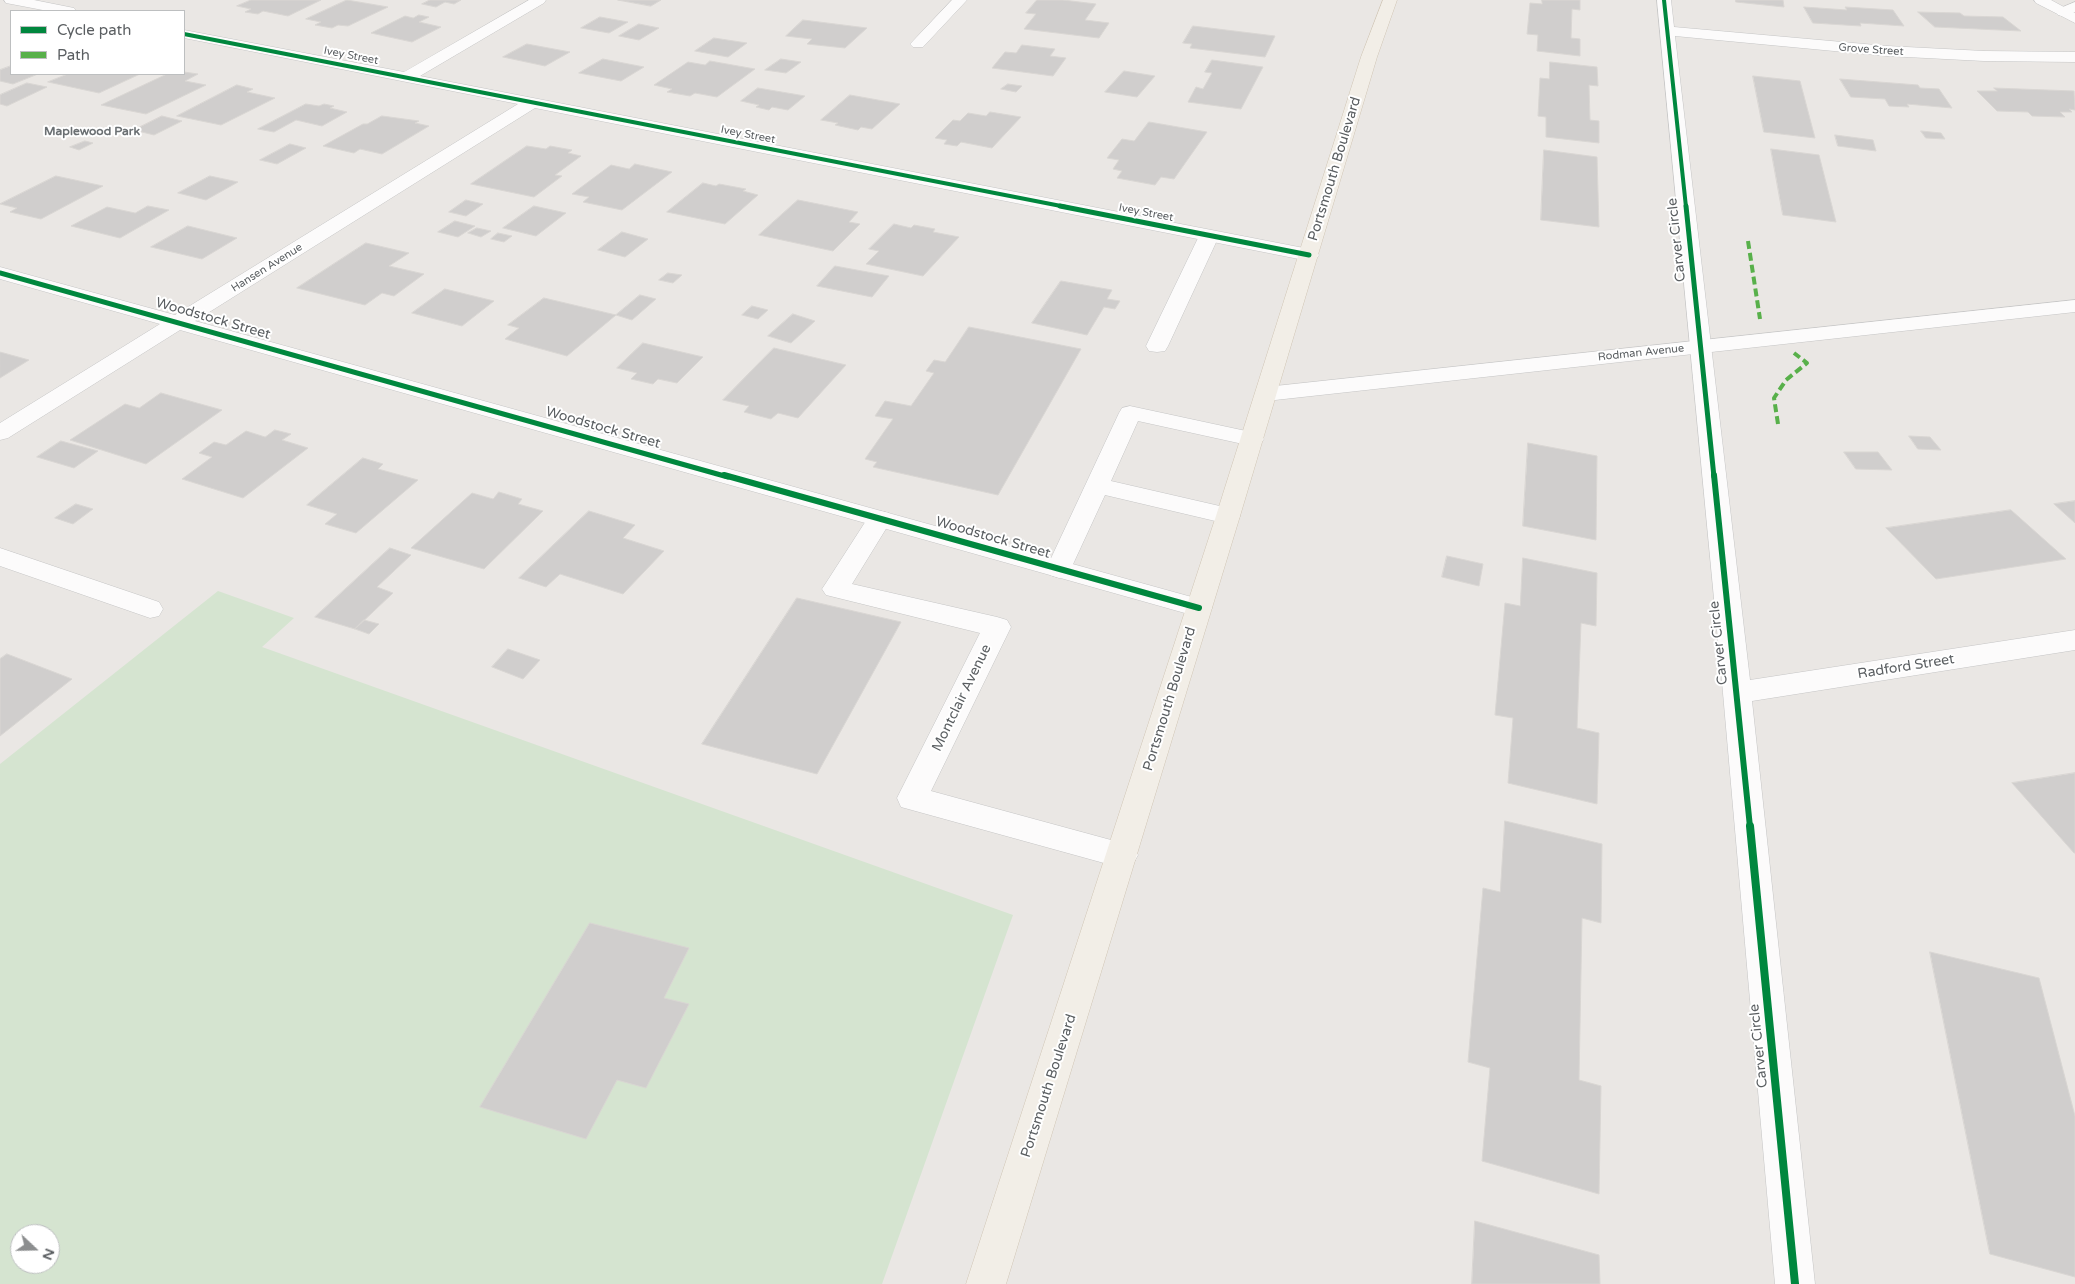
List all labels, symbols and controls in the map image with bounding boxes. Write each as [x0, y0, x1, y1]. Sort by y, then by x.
legend [10, 10, 185, 75]
text: Cycle path [57, 21, 131, 39]
street label: Grove Street [1838, 41, 1904, 59]
street label: Ivey Street [323, 44, 379, 68]
text: Path [57, 46, 90, 64]
street label: Portsmouth Boulevard [1305, 95, 1365, 243]
street label: Ivey Street [720, 123, 776, 147]
district label: Maplewood Park [44, 125, 140, 139]
street label: Carver Circle [1664, 197, 1690, 283]
street label: Ivey Street [1118, 201, 1174, 225]
street label: Hansen Avenue [229, 241, 305, 295]
street label: Woodstock Street [154, 295, 272, 343]
street label: Rodman Avenue [1597, 342, 1685, 364]
street label: Woodstock Street [544, 404, 662, 452]
street label: Woodstock Street [934, 514, 1052, 562]
street label: Carver Circle [1706, 600, 1732, 686]
street label: Portsmouth Boulevard [1140, 625, 1200, 773]
street label: Montclair Avenue [929, 642, 995, 754]
street label: Radford Street [1856, 651, 1956, 683]
street label: Carver Circle [1746, 1003, 1772, 1089]
street label: Portsmouth Boulevard [1018, 1012, 1080, 1160]
north arrow [10, 1224, 60, 1274]
text: N [39, 1246, 58, 1262]

